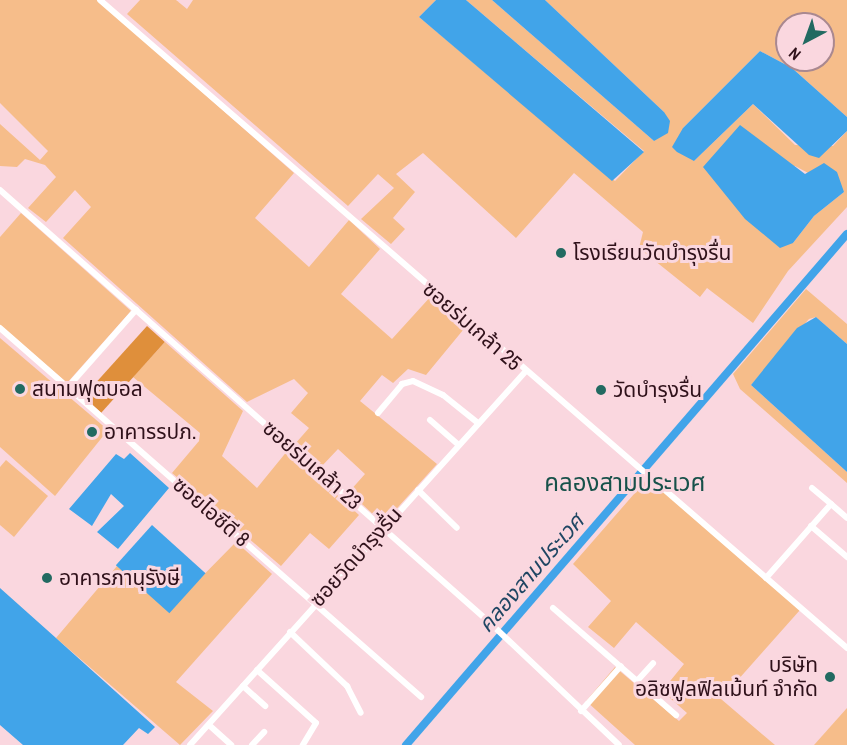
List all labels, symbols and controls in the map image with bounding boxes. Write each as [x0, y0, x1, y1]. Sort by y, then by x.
north arrow [775, 12, 835, 72]
text: N [784, 43, 805, 65]
place label: โรงเรียนวัดบำรุงรื่น [573, 240, 731, 266]
marker: โรงเรียนวัดบำรุงรื่น [554, 246, 568, 260]
street label: ซอยร่มเกล้า 25 [417, 276, 527, 376]
place label: สนามฟุตบอล [32, 376, 143, 402]
place label: วัดบำรุงรื่น [613, 377, 702, 403]
marker: สนามฟุตบอล [13, 382, 27, 396]
marker: วัดบำรุงรื่น [594, 383, 608, 397]
street label: ซอยร่มเกล้า 23 [257, 415, 367, 515]
place label: อาคารรปภ. [104, 419, 197, 445]
marker: อาคารรปภ. [85, 425, 99, 439]
district label: คลองสามประเวศ [544, 469, 706, 497]
street label: ซอยไอซีดี 8 [167, 472, 255, 552]
street label: ซอยวัดบำรุงรื่น [305, 502, 407, 612]
water label: คลองสามประเวศ [473, 509, 589, 637]
place label: อาคารภานุรังษี [59, 565, 180, 591]
marker: อาคารภานุรังษี [40, 571, 54, 585]
place label: บริษัท อลิซฟูลฟิลเม้นท์ จำกัด [635, 652, 818, 702]
marker: บริษัท อลิซฟูลฟิลเม้นท์ จำกัด [823, 670, 837, 684]

